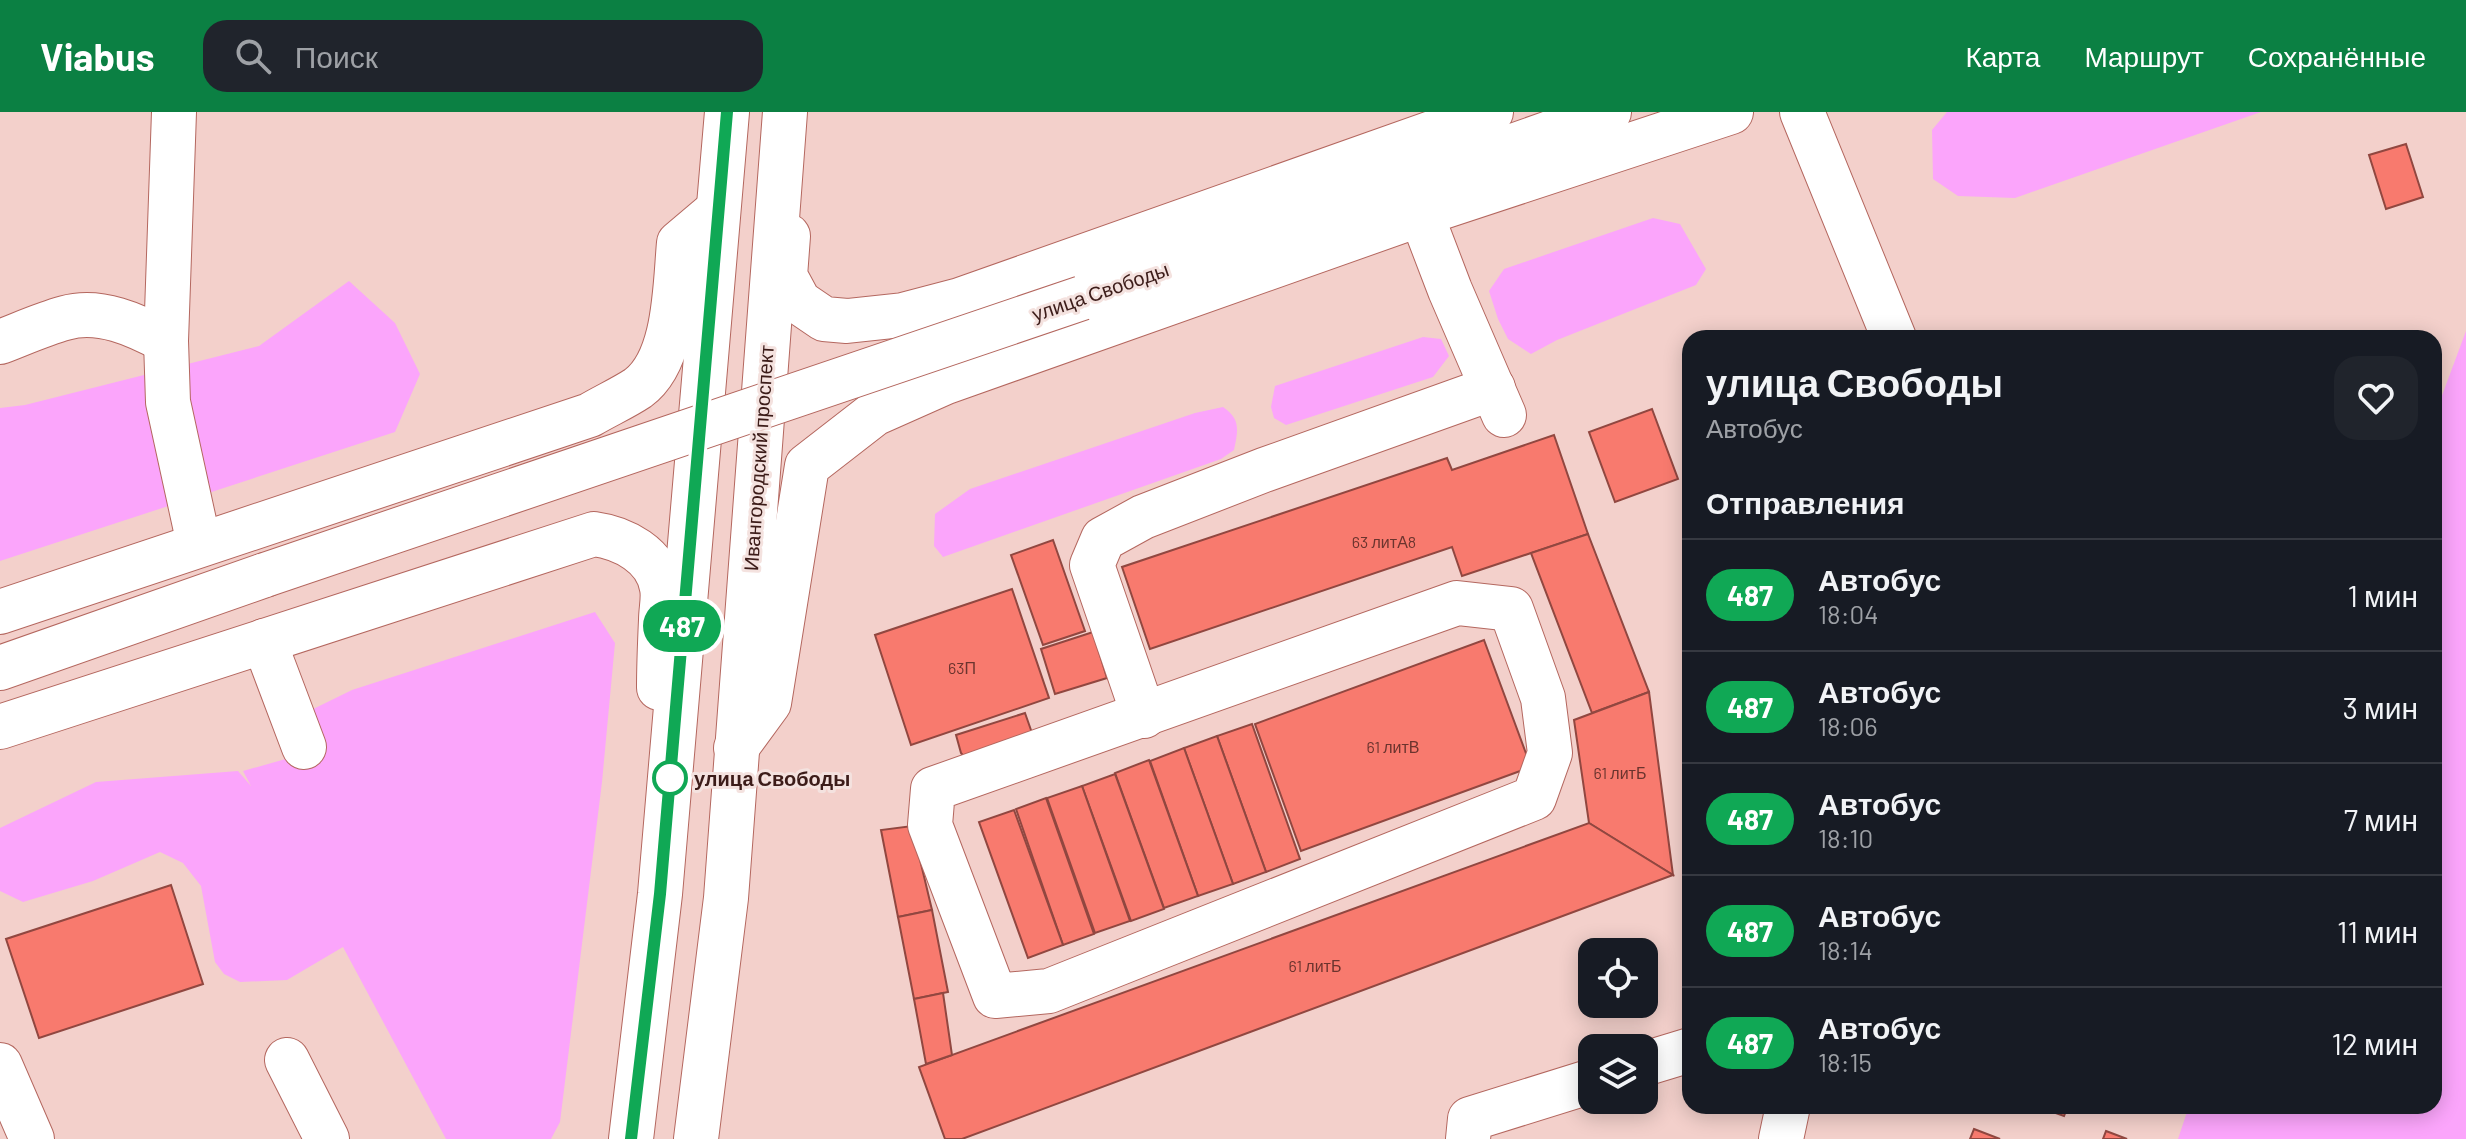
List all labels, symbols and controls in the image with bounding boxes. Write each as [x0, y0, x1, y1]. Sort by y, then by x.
search box [203, 20, 763, 92]
text: Viabus [40, 33, 155, 79]
icon: search [231, 34, 275, 78]
text: Поиск [295, 38, 378, 74]
text: Карта [1965, 39, 2040, 73]
text: Маршрут [2084, 39, 2204, 73]
text: Сохранённые [2248, 39, 2426, 73]
street label: улица Свободы [1028, 256, 1172, 326]
street label: Ивангородский проспект [738, 344, 778, 572]
button: heart [2334, 356, 2418, 440]
text: улица Свободы [1706, 359, 2003, 405]
text: Автобус [1706, 412, 1803, 443]
text: Отправления [1706, 484, 1905, 520]
house number: 63 литА8 [1352, 532, 1416, 551]
text: Автобус [1818, 561, 1941, 597]
text: 1 мин [2348, 577, 2418, 613]
text: 487 [1727, 578, 1773, 612]
text: 18:04 [1818, 598, 1878, 629]
line badge: 487 [636, 600, 728, 652]
text: 487 [659, 609, 705, 643]
house number: 63П [948, 658, 976, 677]
text: Автобус [1818, 673, 1941, 709]
text: 3 мин [2343, 689, 2418, 725]
text: 487 [1727, 690, 1773, 724]
text: 18:06 [1818, 710, 1878, 741]
house number: 61 литВ [1366, 737, 1420, 756]
marker: улица Свободы [653, 761, 687, 795]
house number: 61 литБ [1594, 763, 1646, 782]
place label: улица Свободы [694, 766, 850, 790]
text: Автобус [1818, 785, 1941, 821]
text: 7 мин [2344, 801, 2418, 837]
text: 487 [1727, 802, 1773, 836]
text: 18:10 [1818, 822, 1873, 853]
text: Автобус [1818, 897, 1941, 933]
text: 11 мин [2337, 913, 2418, 949]
text: 487 [1727, 914, 1773, 948]
text: 18:14 [1818, 934, 1873, 965]
map controls [1578, 938, 1658, 1114]
button: locate [1578, 938, 1658, 1018]
house number: 61 литБ [1289, 956, 1341, 975]
text: Автобус [1818, 1009, 1941, 1045]
text: 12 мин [2331, 1025, 2418, 1061]
text: 487 [1727, 1026, 1773, 1060]
button: layers [1578, 1034, 1658, 1114]
text: 18:15 [1818, 1046, 1872, 1077]

